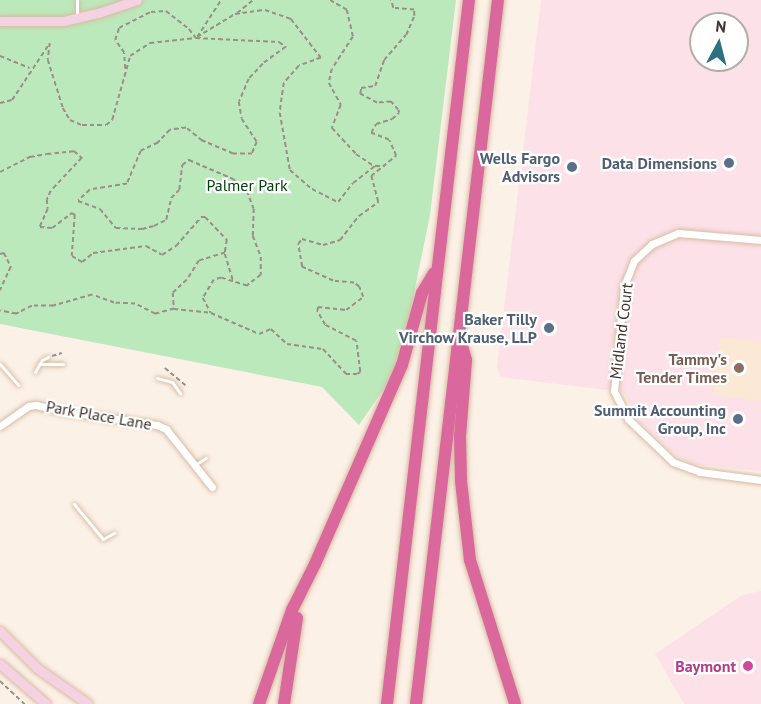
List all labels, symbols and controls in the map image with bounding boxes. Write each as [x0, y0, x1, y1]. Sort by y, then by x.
north arrow [689, 12, 749, 72]
text: N [715, 16, 727, 37]
place label: Wells Fargo Advisors [480, 148, 560, 186]
place label: Data Dimensions [602, 153, 717, 173]
marker: Data Dimensions [722, 156, 736, 170]
marker: Wells Fargo Advisors [565, 160, 579, 174]
park label: Palmer Park [206, 175, 288, 195]
street label: Midland Court [606, 282, 636, 380]
place label: Baker Tilly Virchow Krause, LLP [397, 309, 537, 347]
marker: Baker Tilly Virchow Krause, LLP [542, 321, 556, 335]
place label: Tammy's Tender Times [636, 349, 727, 387]
marker: Tammy's Tender Times [732, 361, 746, 375]
street label: Park Place Lane [45, 396, 153, 434]
place label: Summit Accounting Group, Inc [593, 400, 726, 438]
marker: Summit Accounting Group, Inc [731, 412, 745, 426]
place label: Baymont [675, 656, 736, 676]
marker: Baymont [741, 659, 755, 673]

